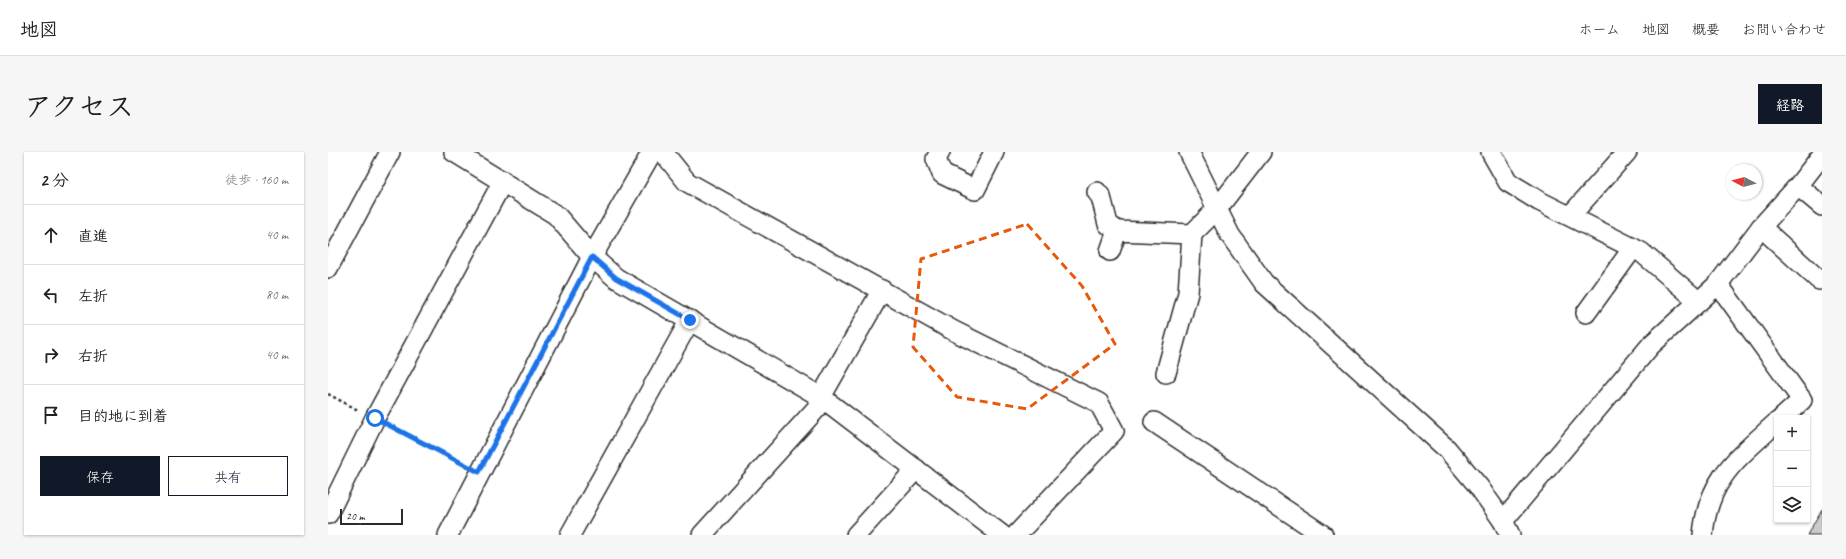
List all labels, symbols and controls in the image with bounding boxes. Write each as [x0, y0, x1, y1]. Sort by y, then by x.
text: 地図 [20, 18, 58, 42]
text: ホーム [1579, 21, 1620, 38]
text: 地図 [1642, 21, 1670, 38]
text: 概要 [1692, 21, 1720, 38]
text: お問い合わせ [1742, 21, 1826, 38]
button: 経路 [1758, 84, 1822, 124]
text: アクセス [24, 89, 134, 124]
north arrow [1726, 164, 1762, 200]
text: 2 分 [40, 170, 69, 191]
text: 徒歩 · 160 m [225, 172, 288, 188]
icon: ahead [40, 224, 62, 246]
text: 直進 [78, 227, 108, 246]
text: 40 m [266, 227, 288, 243]
icon: left [40, 284, 62, 306]
text: 左折 [78, 287, 108, 306]
text: 80 m [266, 287, 288, 303]
route end [681, 311, 699, 329]
icon: right [40, 344, 62, 366]
text: 右折 [78, 347, 108, 366]
text: 40 m [266, 347, 288, 363]
icon: arrive [40, 404, 62, 426]
text: 目的地に到着 [78, 407, 168, 426]
route start [366, 409, 384, 427]
map controls [1774, 415, 1810, 523]
button: + [1774, 415, 1810, 451]
button: − [1774, 451, 1810, 487]
button: 保存 [40, 456, 160, 496]
button: 共有 [168, 456, 288, 496]
button: layers [1774, 487, 1810, 523]
scale bar [340, 507, 403, 526]
text: 20 m [346, 509, 365, 523]

